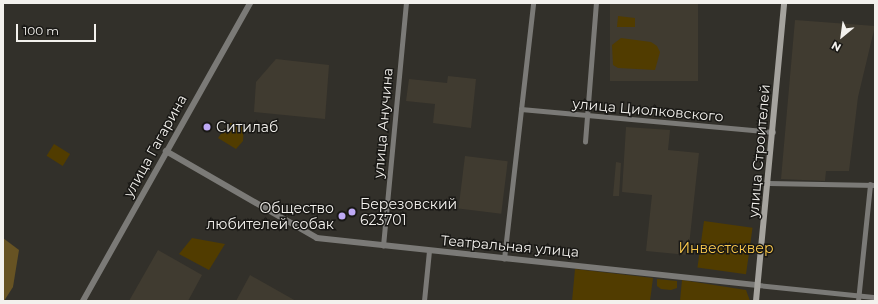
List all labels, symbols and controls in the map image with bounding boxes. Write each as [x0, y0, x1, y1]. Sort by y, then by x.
scale bar [18, 16, 98, 42]
north arrow [822, 16, 862, 56]
text: 100 m [23, 23, 59, 38]
text: N [829, 38, 843, 55]
street label: улица Анучина [370, 67, 396, 179]
street label: улица Строителей [745, 84, 773, 218]
street label: улица Гагарина [120, 92, 190, 200]
street label: улица Циолковского [572, 95, 724, 125]
place label: Ситилаб [216, 119, 278, 135]
marker: Ситилаб [201, 121, 213, 133]
place label: Березовский 623701 [360, 196, 457, 228]
place label: Общество любителей собак [206, 200, 334, 232]
marker: Березовский 623701 [347, 207, 357, 217]
marker: Общество любителей собак [337, 211, 347, 221]
street label: Театральная улица [440, 232, 580, 260]
park label: Инвестсквер [679, 240, 773, 256]

